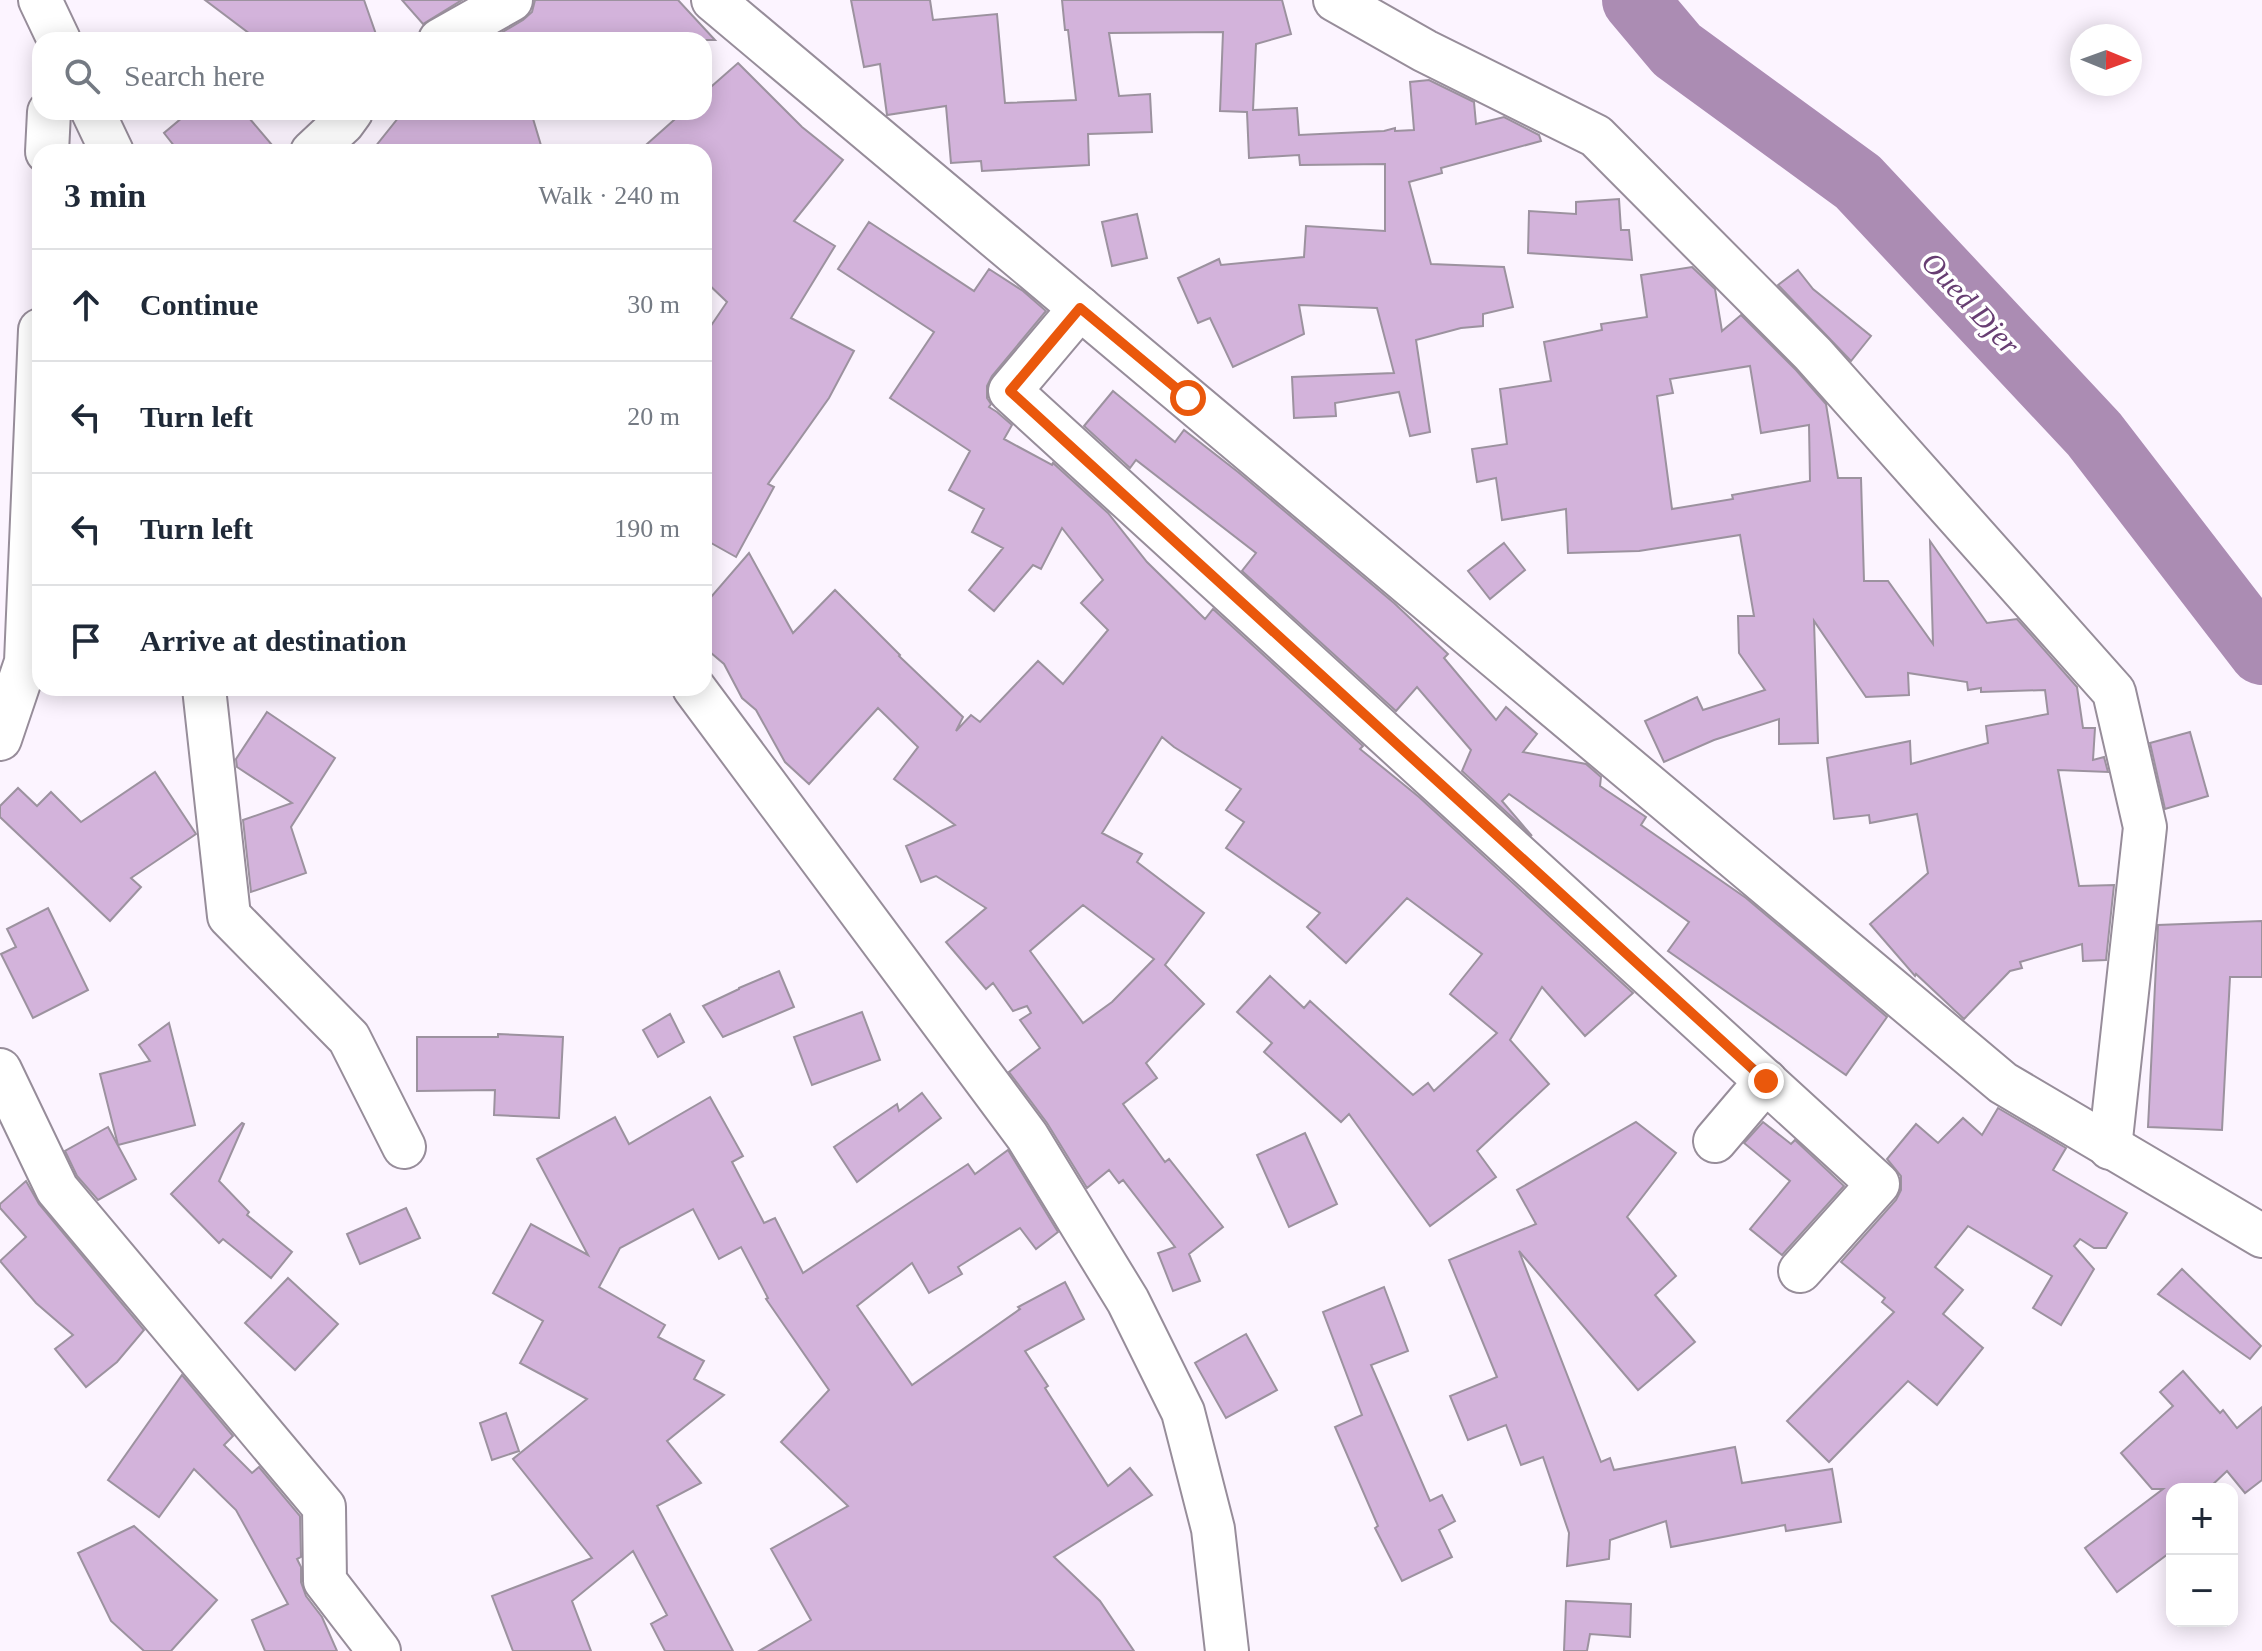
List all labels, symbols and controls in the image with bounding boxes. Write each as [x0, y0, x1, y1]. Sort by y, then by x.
north arrow [2070, 24, 2142, 96]
search box [32, 32, 712, 120]
icon: search [60, 54, 104, 98]
text: Search here [124, 59, 265, 92]
text: 3 min [64, 177, 146, 214]
text: Walk · 240 m [538, 181, 680, 210]
water label: Oued Djer [1915, 245, 2027, 361]
icon: ahead [64, 283, 108, 327]
text: Continue [140, 288, 258, 321]
text: 30 m [627, 290, 680, 319]
route start [1170, 380, 1206, 416]
icon: left [64, 395, 108, 439]
text: Turn left [140, 400, 253, 433]
text: 20 m [627, 402, 680, 431]
icon: left [64, 507, 108, 551]
text: Turn left [140, 512, 253, 545]
text: 190 m [614, 514, 680, 543]
icon: arrive [64, 619, 108, 663]
text: Arrive at destination [140, 624, 407, 657]
route end [1748, 1063, 1784, 1099]
map controls [2166, 1483, 2238, 1627]
button: + [2166, 1483, 2238, 1555]
button: − [2166, 1555, 2238, 1627]

